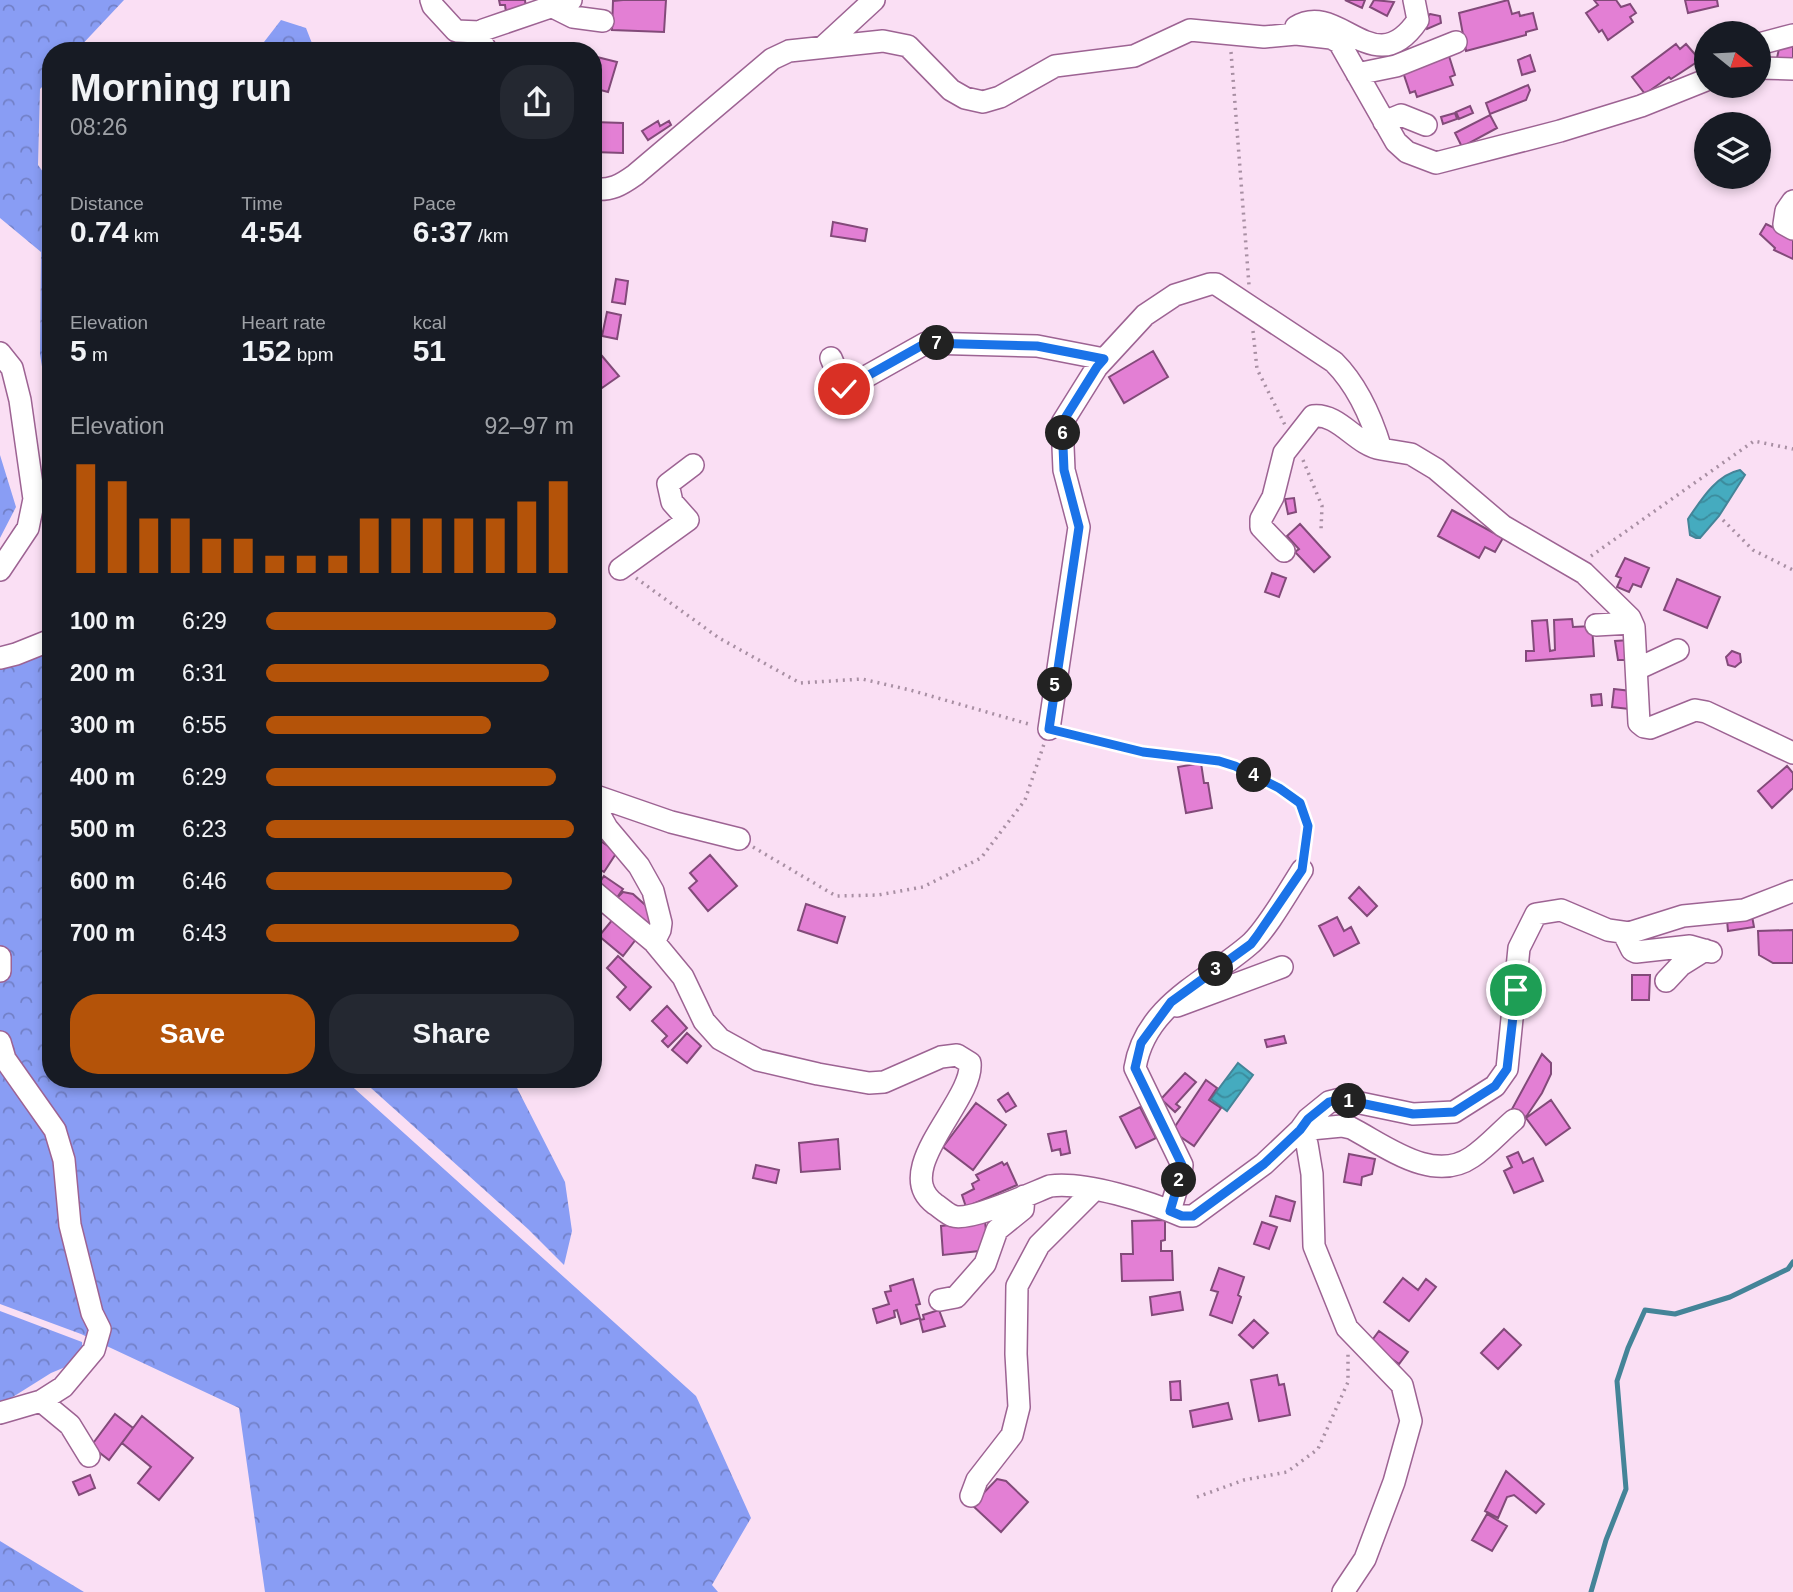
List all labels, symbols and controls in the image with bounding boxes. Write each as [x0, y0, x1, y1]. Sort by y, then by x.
north arrow [1694, 21, 1771, 98]
map controls [1694, 21, 1771, 189]
button: share [500, 65, 574, 139]
text: Morning run [70, 67, 292, 109]
button: layers [1694, 112, 1771, 189]
text: 08:26 [70, 114, 128, 140]
text: Distance [70, 193, 144, 214]
text: Time [241, 193, 283, 214]
text: Pace [413, 193, 456, 214]
text: 0.74 [70, 215, 128, 248]
text: 4:54 [241, 215, 301, 248]
text: 6:37 [413, 215, 473, 248]
text: km [128, 225, 159, 246]
text: /km [473, 225, 509, 246]
text: Elevation [70, 312, 148, 333]
text: Heart rate [241, 312, 326, 333]
text: kcal [413, 312, 446, 333]
pin: 7 [920, 326, 954, 360]
text: 7 [931, 332, 942, 353]
text: 5 [70, 334, 87, 367]
text: 152 [241, 334, 291, 367]
text: 51 [413, 334, 446, 367]
text: m [87, 344, 108, 365]
text: bpm [291, 344, 334, 365]
pin [814, 359, 874, 419]
icon: check [825, 370, 863, 408]
text: Elevation [70, 413, 165, 439]
text: 92–97 m [484, 413, 574, 439]
pin: 6 [1046, 416, 1080, 450]
text: 6 [1057, 422, 1068, 443]
text: 100 m [70, 608, 135, 634]
text: 6:29 [182, 608, 227, 634]
text: 200 m [70, 660, 135, 686]
text: 6:31 [182, 660, 227, 686]
pin: 5 [1038, 668, 1072, 702]
text: 5 [1049, 674, 1060, 695]
text: 300 m [70, 712, 135, 738]
text: 6:55 [182, 712, 227, 738]
pin: 4 [1236, 758, 1272, 792]
text: 400 m [70, 764, 135, 790]
text: 6:29 [182, 764, 227, 790]
text: 4 [1248, 764, 1259, 785]
text: 500 m [70, 816, 135, 842]
text: 6:23 [182, 816, 227, 842]
text: 600 m [70, 868, 135, 894]
text: 6:46 [182, 868, 227, 894]
text: 700 m [70, 920, 135, 946]
text: 6:43 [182, 920, 227, 946]
pin: 3 [1198, 951, 1234, 986]
text: 3 [1210, 958, 1221, 979]
pin [1486, 960, 1546, 1020]
icon: arrive [1497, 971, 1535, 1009]
button: Save [70, 994, 315, 1074]
button: Share [329, 994, 574, 1074]
pin: 1 [1332, 1084, 1366, 1118]
text: 1 [1343, 1090, 1354, 1111]
pin: 2 [1162, 1162, 1196, 1198]
text: 2 [1173, 1169, 1184, 1190]

